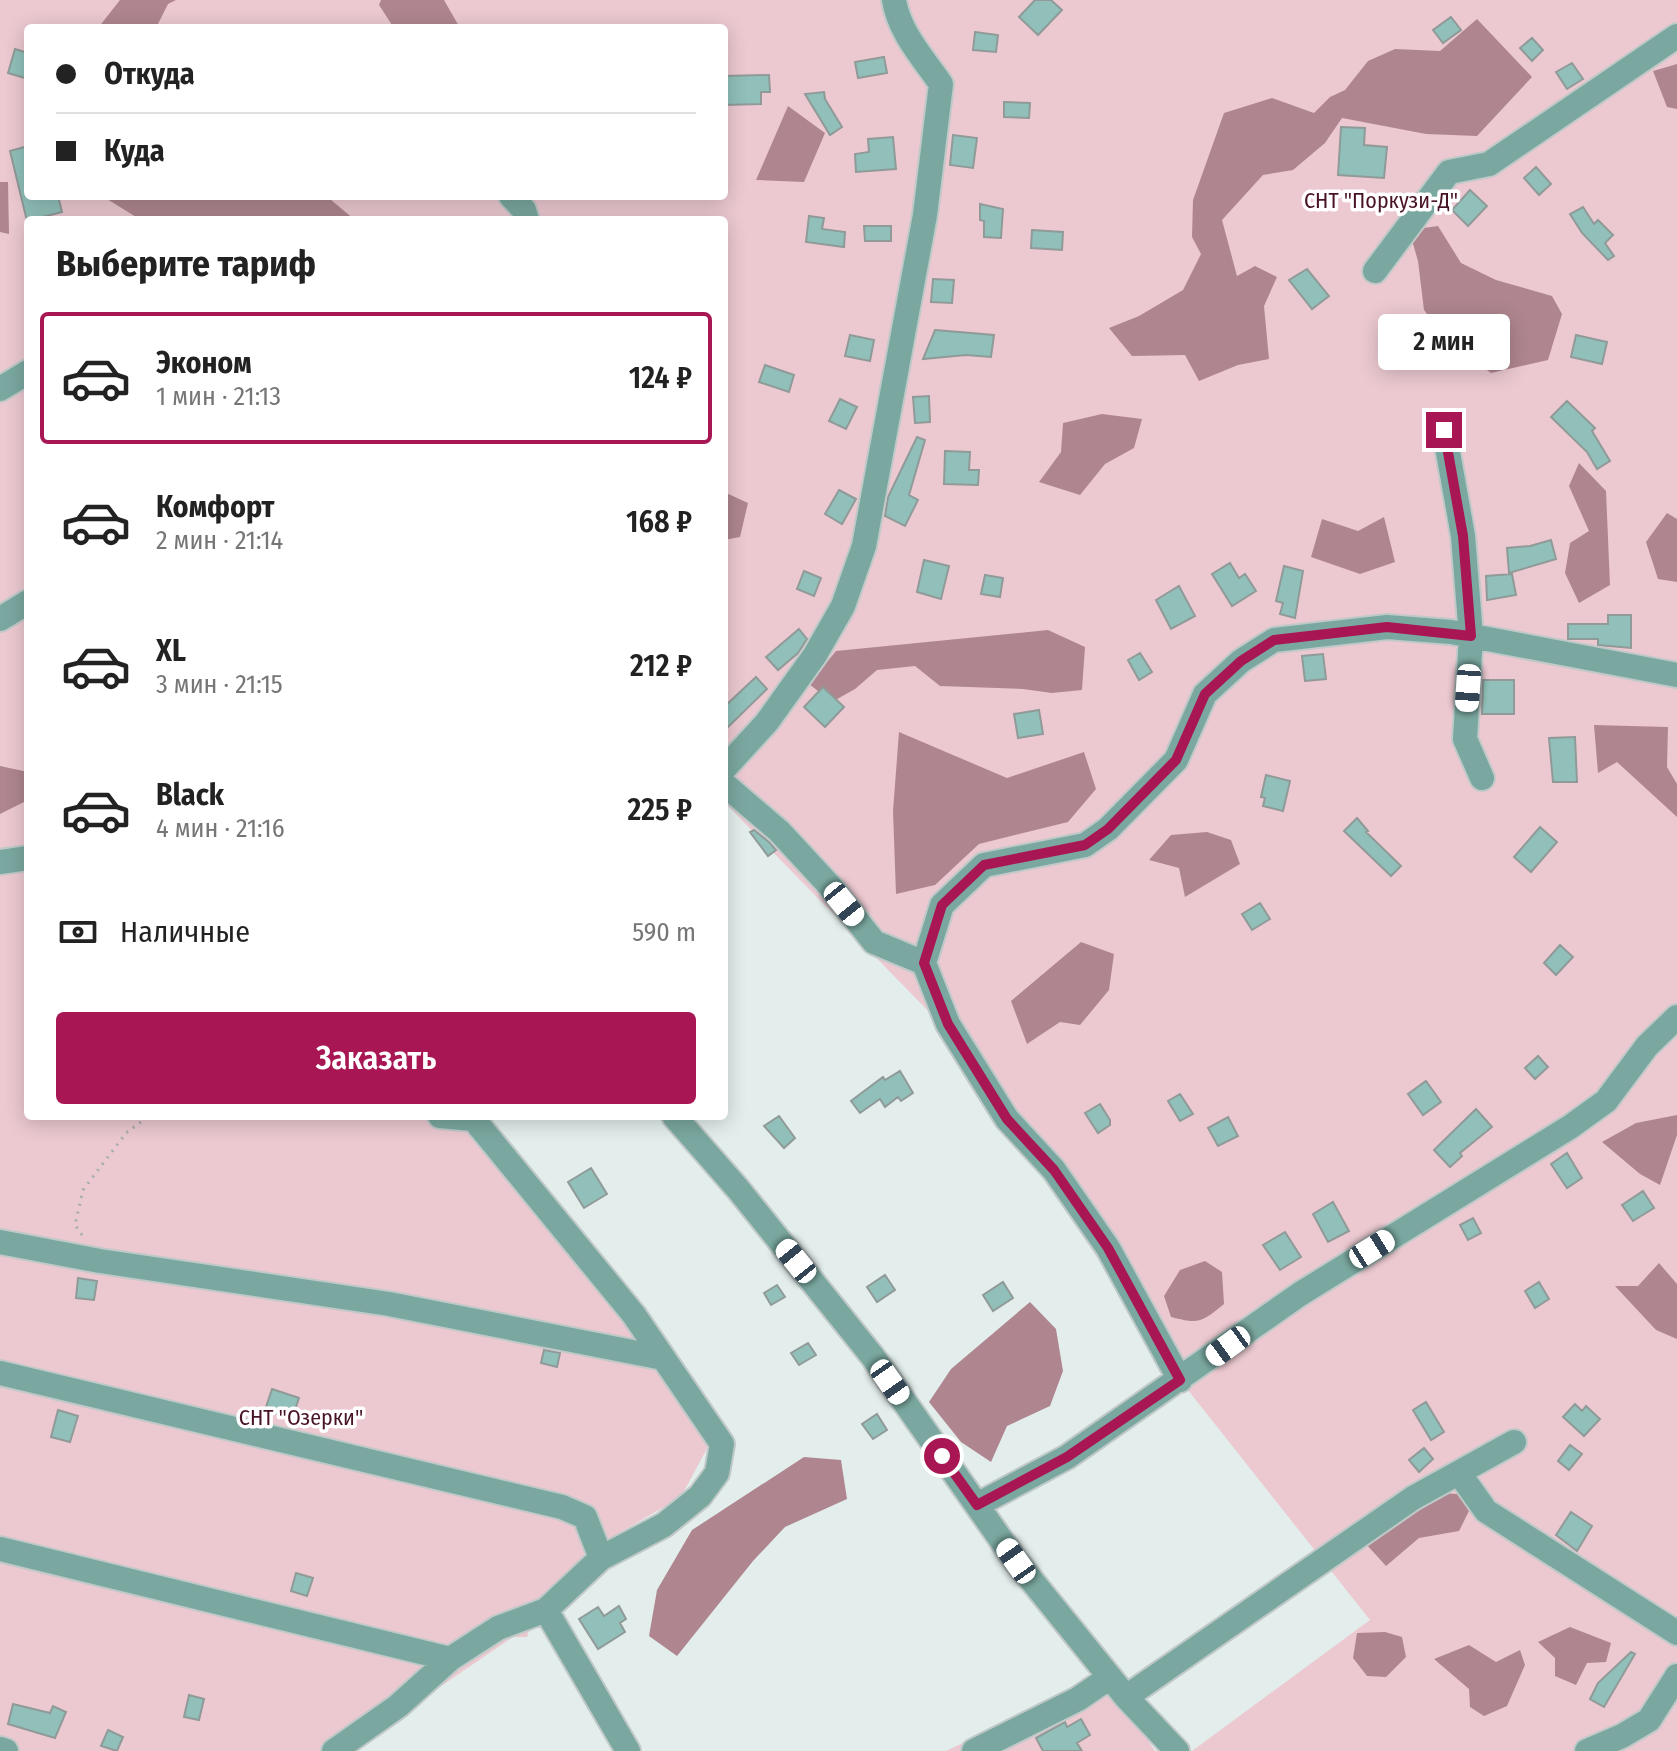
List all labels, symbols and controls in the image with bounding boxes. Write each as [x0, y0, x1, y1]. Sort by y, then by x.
text: Откуда [104, 56, 195, 92]
text: Куда [104, 133, 165, 169]
park label: СНТ "Поркузи-Д" [1304, 187, 1458, 214]
text: Выберите тариф [56, 242, 316, 286]
callout: 2 мин [1378, 314, 1510, 370]
text: 2 мин [1413, 326, 1475, 357]
icon: car [60, 342, 132, 414]
text: Эконом [156, 345, 252, 381]
text: 124 ₽ [629, 360, 692, 396]
text: 1 мин · 21:13 [156, 381, 281, 412]
route end [1426, 412, 1462, 448]
icon: car [60, 486, 132, 558]
text: Комфорт [156, 489, 274, 525]
text: 168 ₽ [626, 504, 692, 540]
text: 2 мин · 21:14 [156, 525, 283, 556]
icon: car [60, 630, 132, 702]
text: XL [156, 633, 186, 669]
text: 212 ₽ [630, 648, 692, 684]
car [1454, 663, 1482, 713]
text: 3 мин · 21:15 [156, 669, 283, 700]
icon: car [60, 774, 132, 846]
text: Black [156, 777, 224, 813]
text: 225 ₽ [628, 792, 692, 828]
text: 4 мин · 21:16 [156, 813, 285, 844]
car [820, 878, 868, 930]
icon: cash [56, 910, 100, 954]
text: Наличные [120, 914, 250, 950]
text: 590 m [632, 917, 696, 948]
button: Заказать [56, 1012, 696, 1104]
car [1345, 1226, 1399, 1272]
car [772, 1235, 820, 1287]
car [1202, 1322, 1254, 1370]
car [866, 1355, 914, 1409]
park label: СНТ "Озерки" [239, 1404, 363, 1431]
route start [924, 1438, 960, 1474]
car [992, 1534, 1040, 1588]

